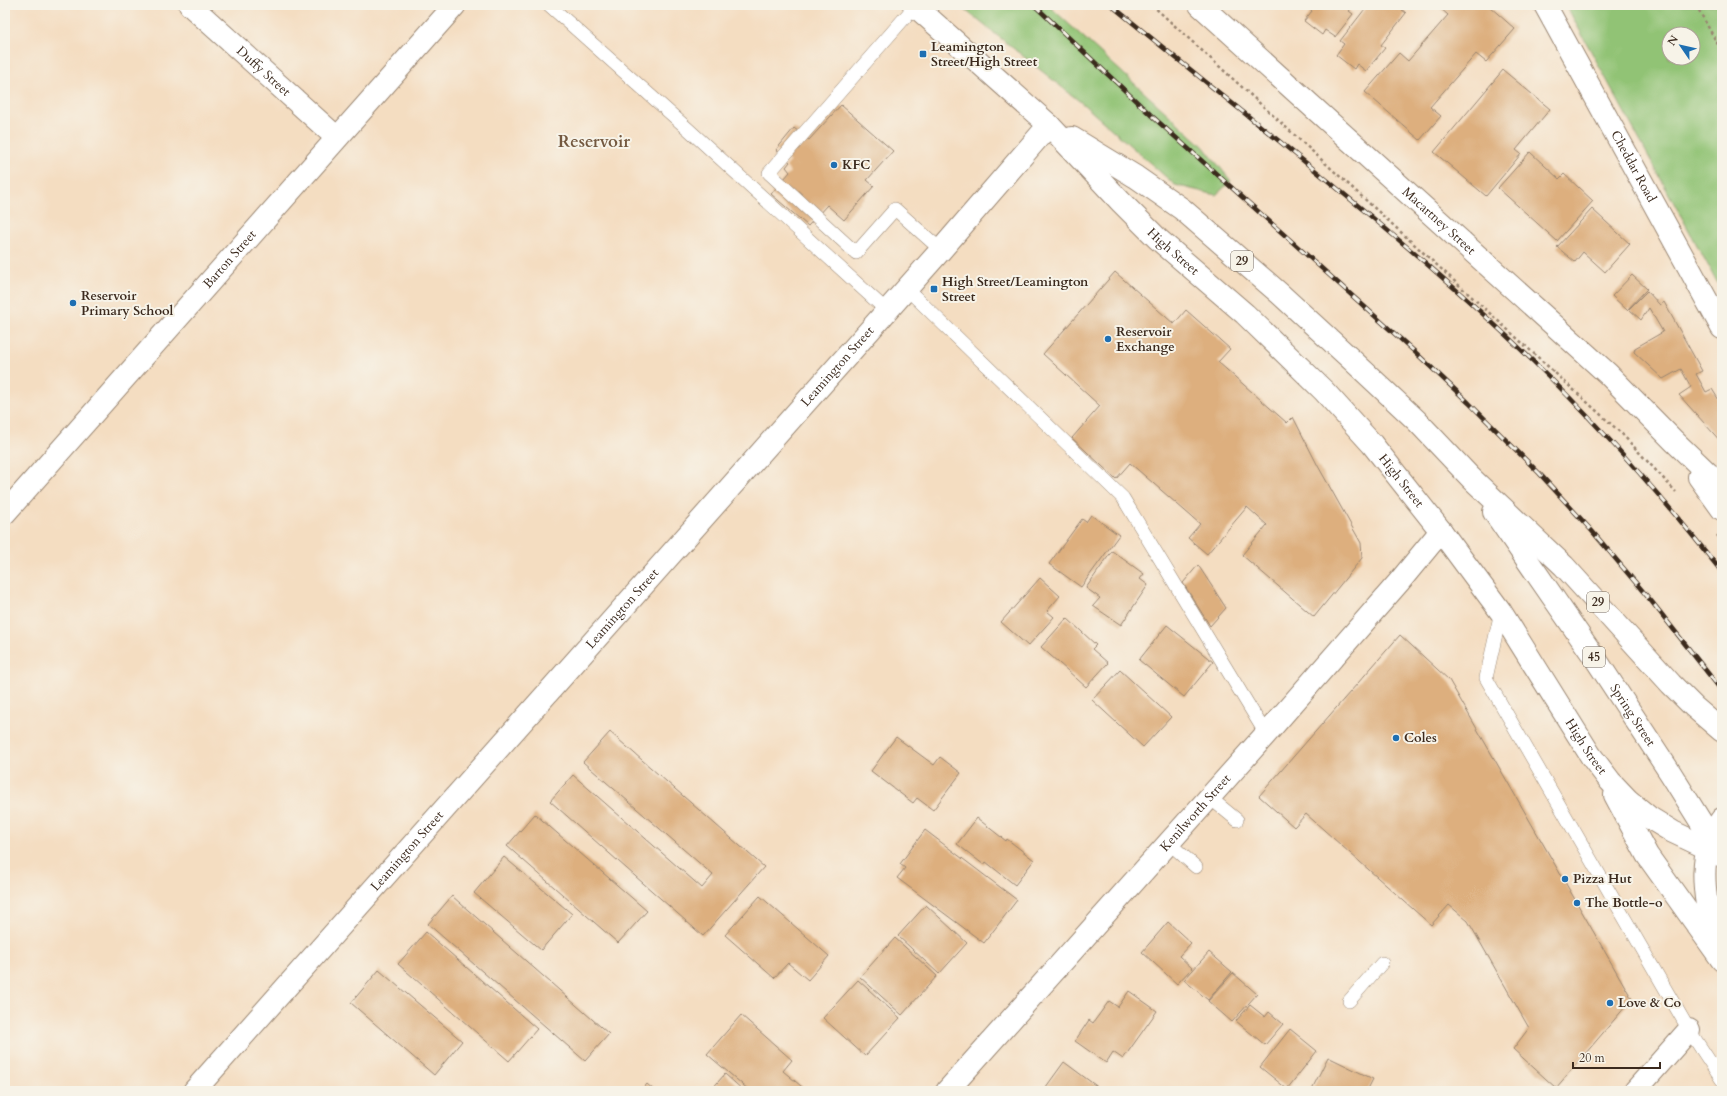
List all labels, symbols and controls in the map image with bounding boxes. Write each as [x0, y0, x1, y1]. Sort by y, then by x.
north arrow [1661, 26, 1701, 66]
text: N [1664, 32, 1682, 49]
place label: Leamington Street/High Street [931, 38, 1038, 71]
street label: Duffy Street [232, 42, 294, 101]
marker: Leamington Street/High Street [918, 49, 928, 59]
street label: Cheddar Road [1606, 127, 1660, 206]
district label: Reservoir [558, 130, 630, 153]
place label: KFC [842, 156, 870, 174]
marker: KFC [829, 160, 839, 170]
street label: Macartney Street [1398, 183, 1479, 259]
street label: High Street [1143, 224, 1203, 279]
street label: Barton Street [199, 226, 261, 292]
road number: 29 [1231, 251, 1253, 271]
place label: High Street/Leamington Street [942, 273, 1089, 306]
marker: High Street/Leamington Street [929, 284, 939, 294]
place label: Reservoir Primary School [81, 287, 174, 320]
marker: Reservoir Primary School [68, 298, 78, 308]
street label: Leamington Street [797, 322, 878, 411]
place label: Reservoir Exchange [1116, 323, 1175, 356]
marker: Reservoir Exchange [1103, 334, 1113, 344]
street label: High Street [1374, 450, 1428, 511]
street label: Leamington Street [582, 565, 663, 653]
road number: 29 [1587, 592, 1609, 612]
road number: 45 [1583, 647, 1605, 667]
street label: Spring Street [1605, 680, 1660, 750]
street label: High Street [1561, 715, 1611, 778]
place label: Coles [1404, 729, 1437, 747]
marker: Coles [1391, 733, 1401, 743]
street label: Kenilworth Street [1156, 770, 1235, 855]
street label: Leamington Street [367, 807, 448, 895]
place label: Pizza Hut [1573, 870, 1632, 888]
marker: Pizza Hut [1560, 874, 1570, 884]
place label: The Bottle-o [1585, 894, 1663, 912]
marker: The Bottle-o [1572, 898, 1582, 908]
place label: Love & Co [1618, 994, 1682, 1012]
marker: Love & Co [1605, 998, 1615, 1008]
scale bar [1573, 1044, 1660, 1070]
text: 20 m [1579, 1050, 1606, 1066]

